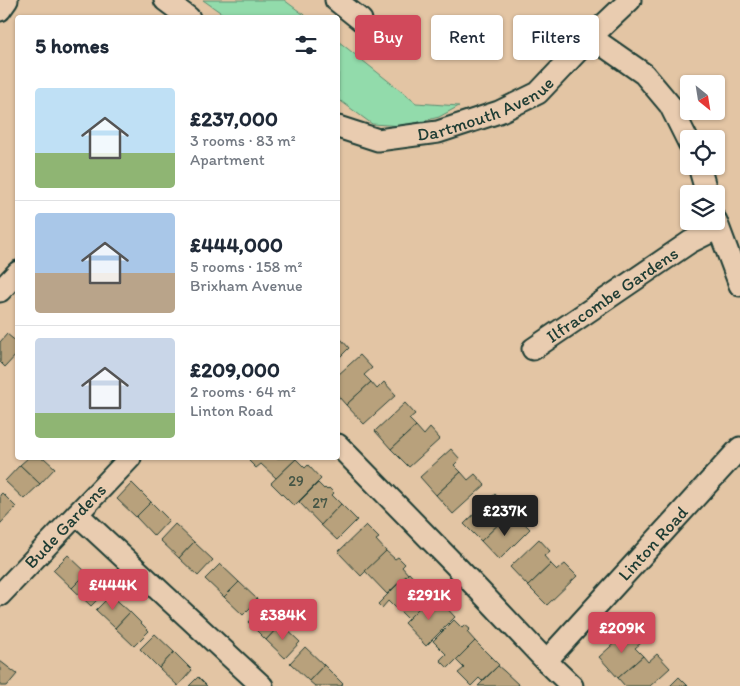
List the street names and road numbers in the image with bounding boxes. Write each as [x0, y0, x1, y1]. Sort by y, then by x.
street label: Dartmouth Avenue [416, 72, 558, 146]
street label: Ilfracombe Gardens [542, 242, 683, 348]
street label: Bude Gardens [20, 479, 111, 573]
street label: Linton Road [613, 501, 693, 585]

